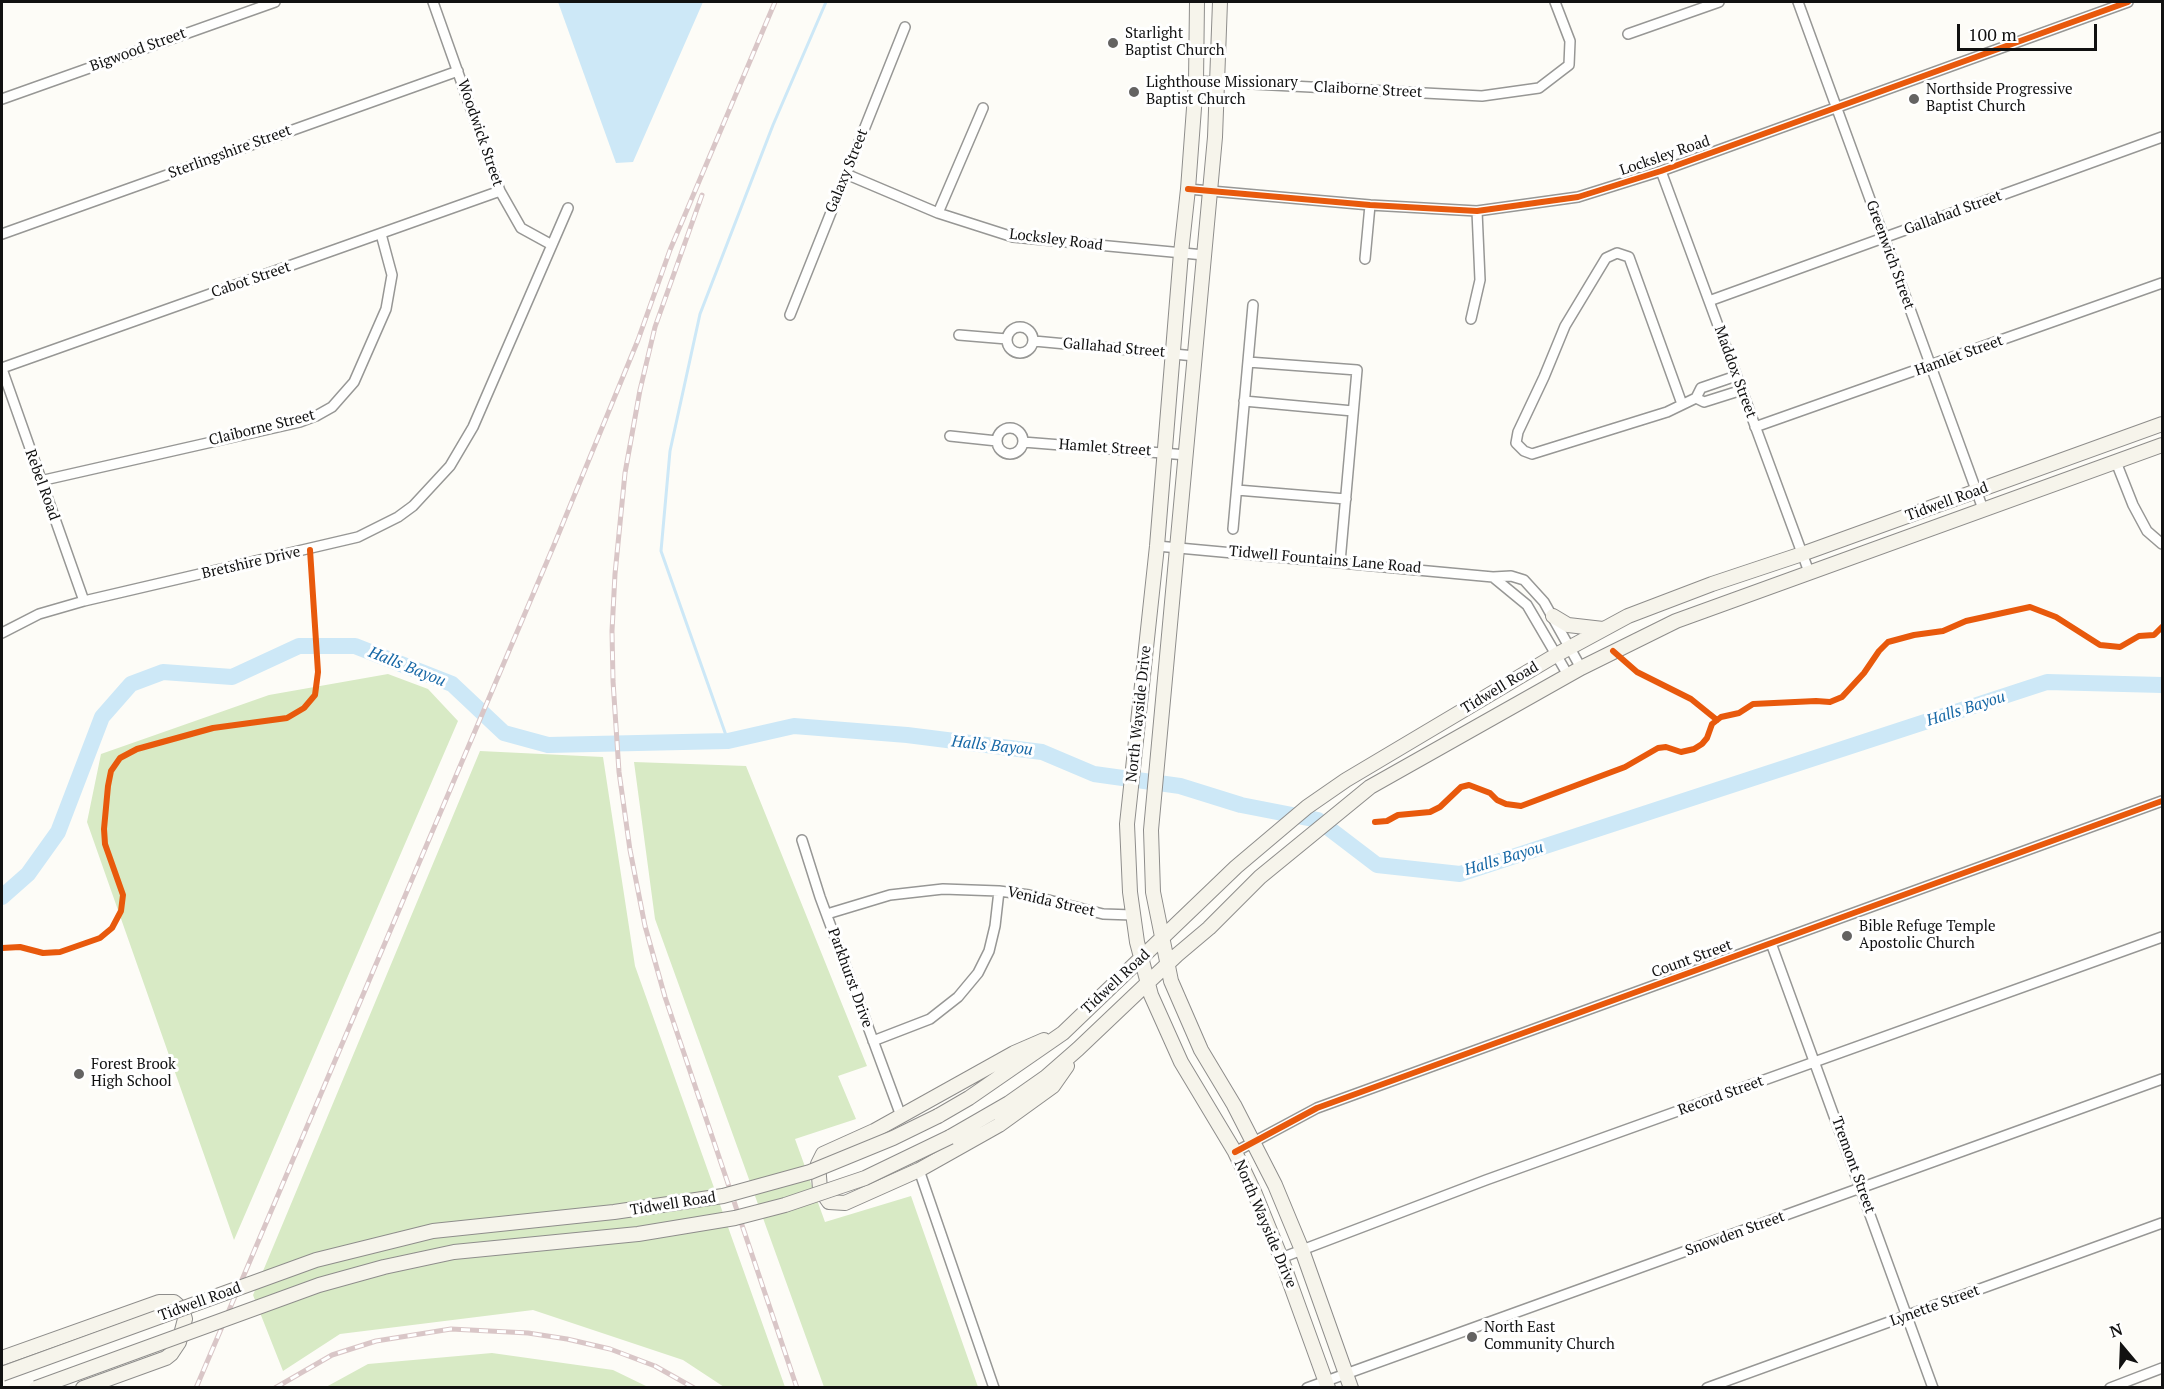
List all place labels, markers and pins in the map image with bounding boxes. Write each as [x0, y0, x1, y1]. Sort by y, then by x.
place label: Starlight Baptist Church [1125, 25, 1225, 60]
marker: Starlight Baptist Church [1106, 36, 1120, 50]
place label: Lighthouse Missionary Baptist Church [1146, 74, 1298, 109]
place label: Northside Progressive Baptist Church [1926, 81, 2072, 116]
marker: Lighthouse Missionary Baptist Church [1127, 85, 1141, 99]
marker: Northside Progressive Baptist Church [1907, 92, 1921, 106]
place label: Bible Refuge Temple Apostolic Church [1859, 918, 1996, 953]
marker: Bible Refuge Temple Apostolic Church [1840, 929, 1854, 943]
place label: Forest Brook High School [91, 1056, 176, 1091]
marker: Forest Brook High School [72, 1067, 86, 1081]
place label: North East Community Church [1484, 1319, 1615, 1354]
marker: North East Community Church [1465, 1330, 1479, 1344]

